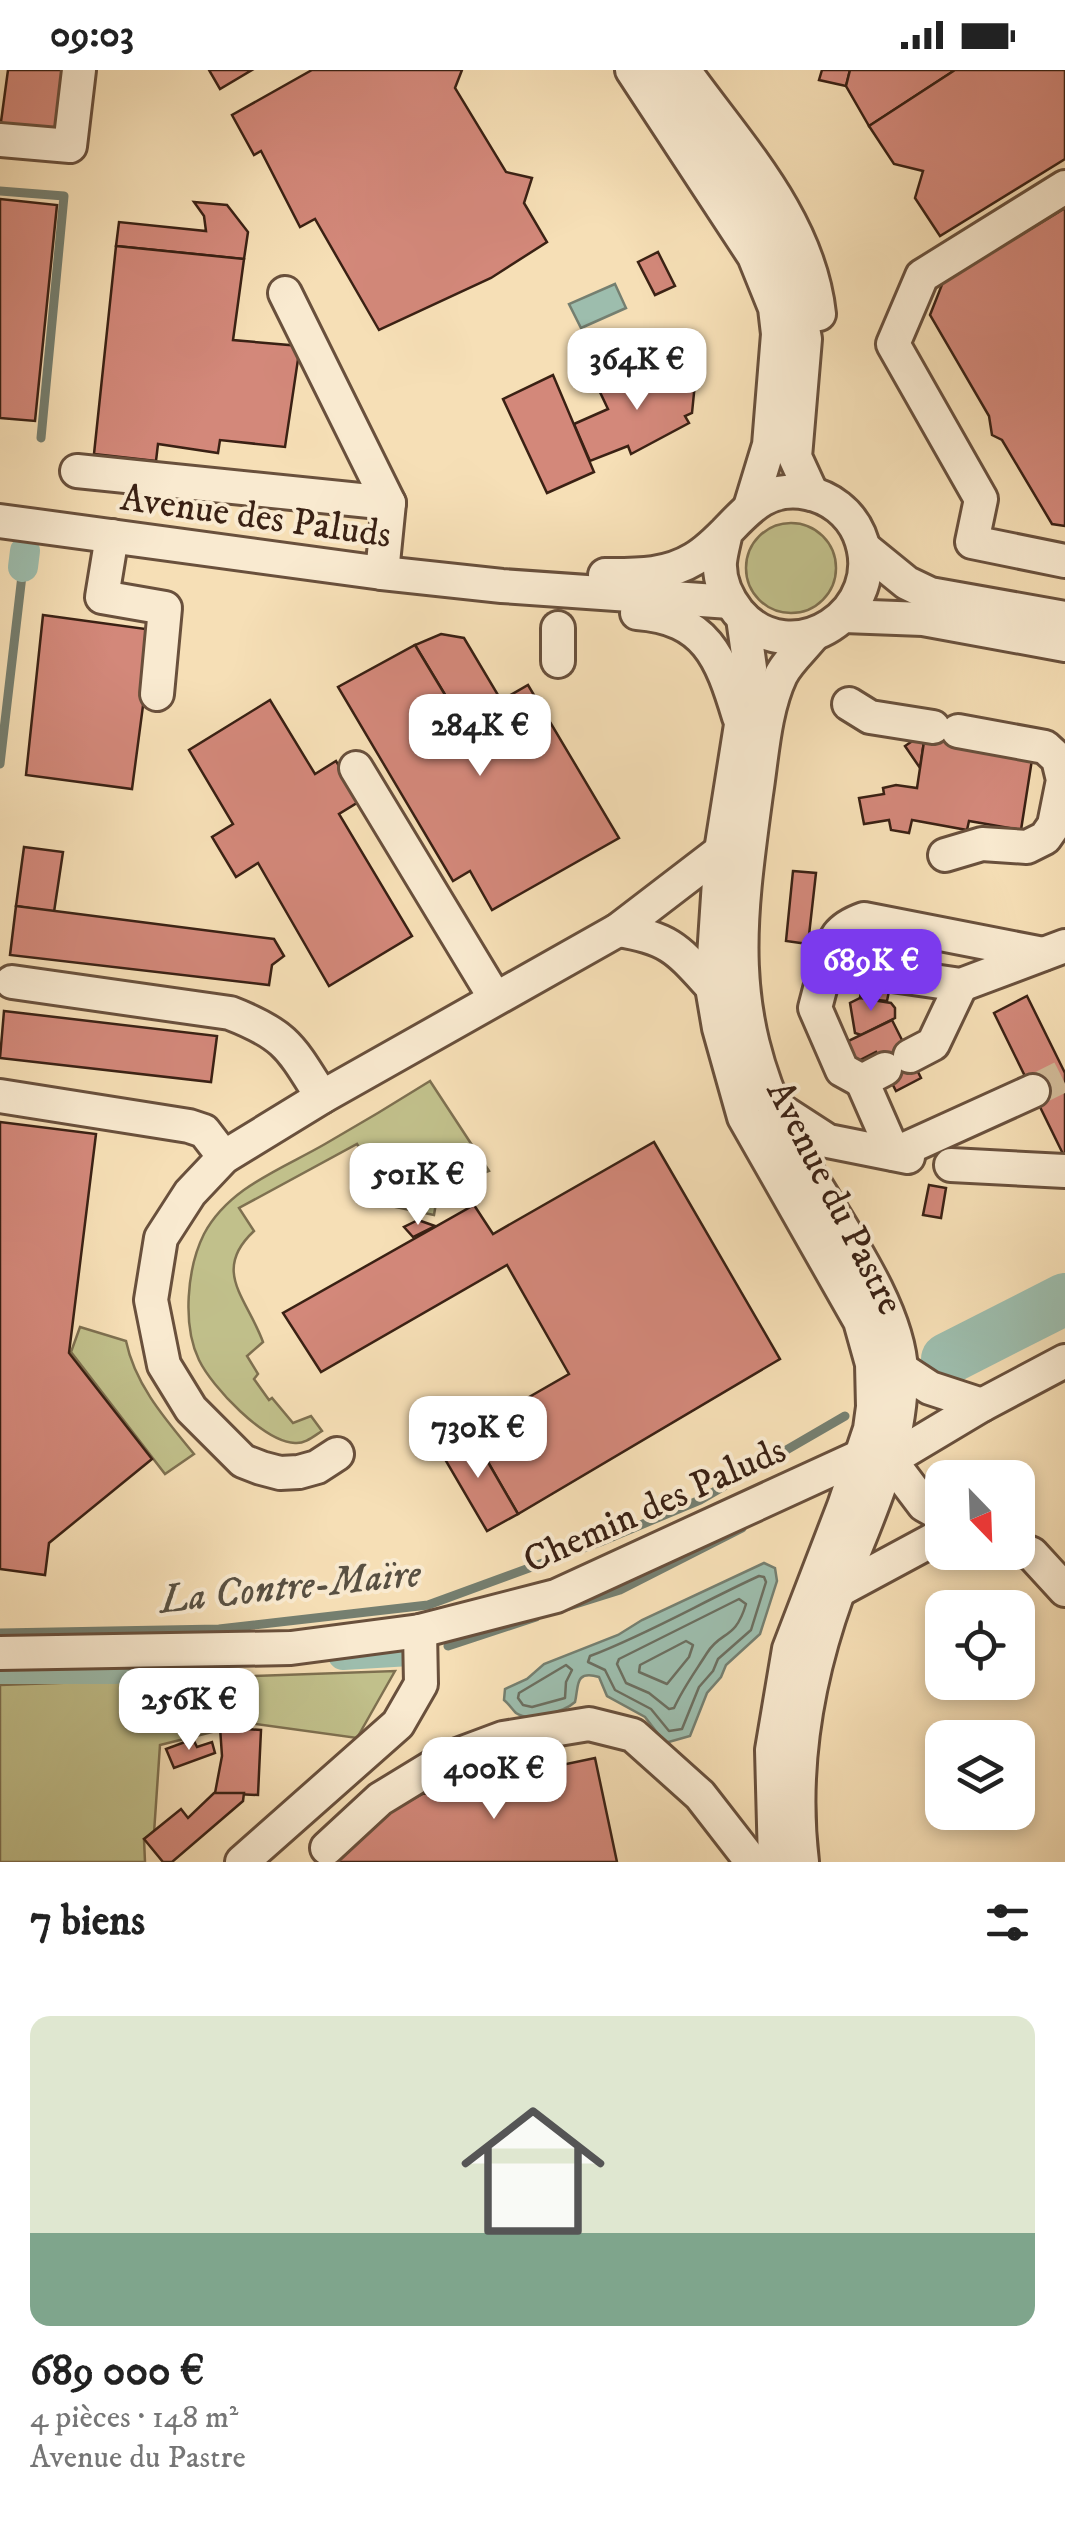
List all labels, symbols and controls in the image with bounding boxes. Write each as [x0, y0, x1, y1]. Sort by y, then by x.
text: 09:03 [50, 11, 134, 59]
pin: 364K € [556, 328, 718, 413]
text: 364K € [589, 340, 685, 380]
street label: Avenue des Paluds [117, 474, 394, 560]
pin: 284K € [399, 694, 561, 779]
text: 284K € [431, 706, 529, 746]
pin: 689K € [790, 929, 952, 1014]
text: 689K € [823, 941, 919, 981]
street label: Avenue du Pastre [755, 1073, 914, 1323]
pin: 501K € [337, 1143, 499, 1228]
text: 501K € [372, 1155, 464, 1195]
pin: 730K € [397, 1396, 559, 1481]
text: 730K € [431, 1408, 525, 1448]
street label: Chemin des Paluds [516, 1427, 793, 1585]
north arrow [925, 1460, 1035, 1570]
map controls [925, 1460, 1035, 1830]
water label: La Contre-Maïre [155, 1549, 425, 1627]
button: locate [925, 1590, 1035, 1700]
pin: 256K € [108, 1668, 270, 1753]
text: 256K € [141, 1680, 237, 1720]
button: layers [925, 1720, 1035, 1830]
pin: 400K € [413, 1737, 575, 1822]
text: 400K € [444, 1749, 544, 1789]
icon: filters [980, 1895, 1035, 1950]
text: 7 biens [30, 1896, 145, 1948]
icon: home [443, 2081, 623, 2261]
text: 689 000 € [30, 2346, 204, 2398]
text: 4 pièces · 148 m² [30, 2398, 238, 2438]
text: Avenue du Pastre [30, 2438, 246, 2478]

